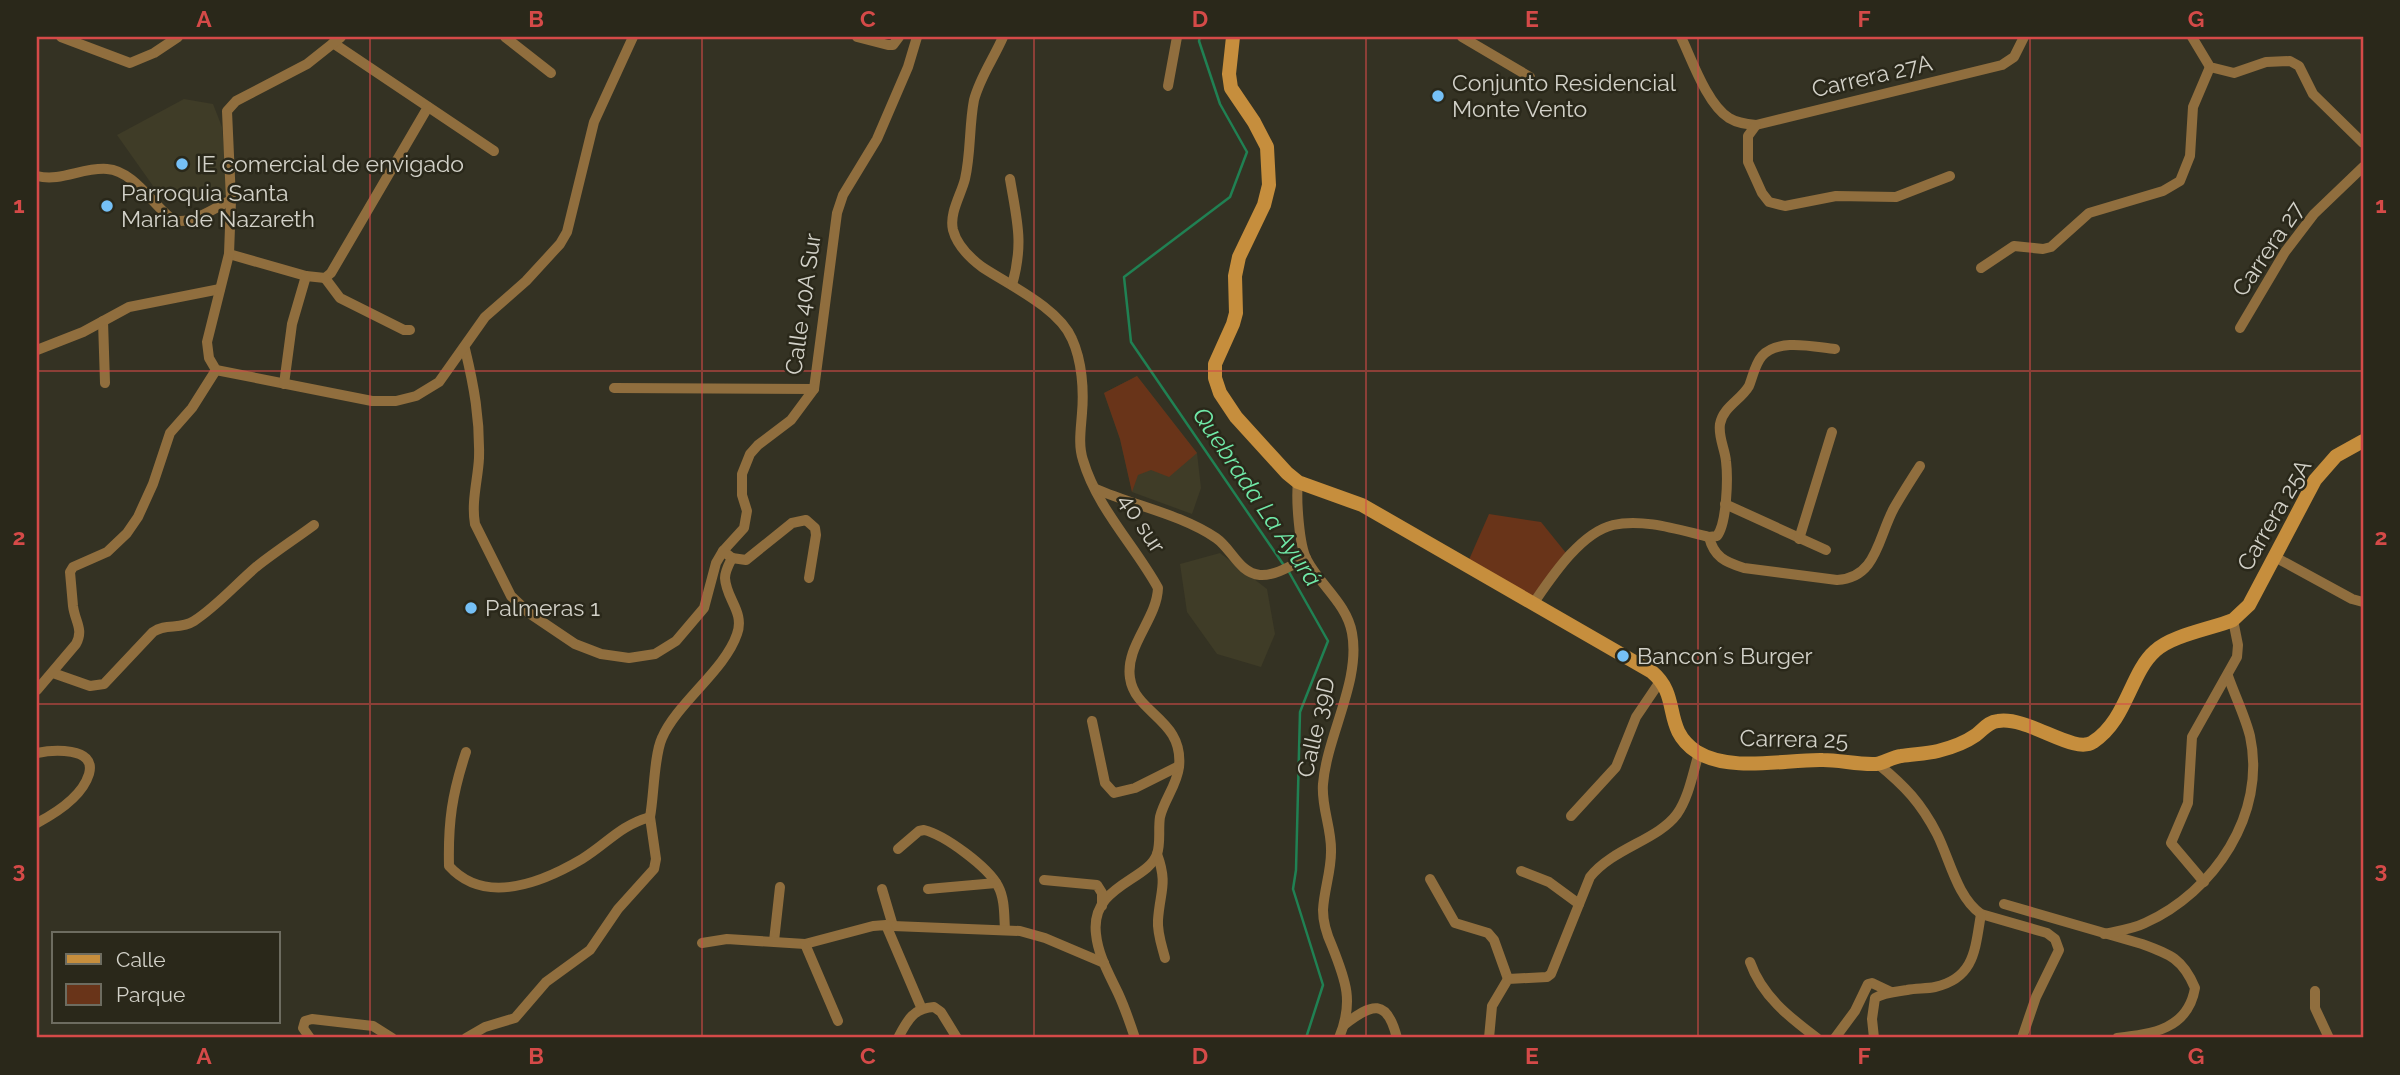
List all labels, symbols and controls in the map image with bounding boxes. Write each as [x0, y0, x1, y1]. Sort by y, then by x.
text: A [196, 5, 212, 32]
text: B [528, 5, 544, 32]
text: C [860, 5, 876, 32]
text: D [1192, 5, 1208, 32]
text: E [1525, 5, 1539, 32]
text: F [1857, 5, 1871, 32]
text: G [2188, 5, 2204, 32]
street label: Carrera 27A [1809, 48, 1935, 102]
place label: Conjunto Residencial Monte Vento [1452, 69, 1677, 122]
marker: Conjunto Residencial Monte Vento [1430, 88, 1446, 104]
place label: IE comercial de envigado [196, 150, 464, 177]
marker: IE comercial de envigado [174, 156, 190, 172]
place label: Parroquia Santa Maria de Nazareth [121, 179, 315, 232]
text: 1 [13, 191, 25, 218]
text: 1 [2375, 191, 2387, 218]
street label: Carrera 27 [2226, 196, 2309, 301]
marker: Parroquia Santa Maria de Nazareth [99, 198, 115, 214]
street label: Calle 40A Sur [779, 231, 826, 377]
water label: Quebrada La Ayurá [1187, 402, 1328, 592]
street label: Carrera 25A [2231, 454, 2317, 575]
street label: 40 sur [1113, 488, 1172, 557]
text: 2 [13, 523, 25, 550]
text: 2 [2375, 523, 2387, 550]
place label: Palmeras 1 [485, 594, 600, 621]
marker: Palmeras 1 [463, 600, 479, 616]
place label: Bancon´s Burger [1637, 642, 1812, 669]
marker: Bancon´s Burger [1615, 648, 1631, 664]
street label: Calle 39D [1291, 674, 1340, 780]
street label: Carrera 25 [1740, 724, 1849, 753]
text: 3 [13, 856, 25, 883]
text: 3 [2375, 856, 2387, 883]
legend [52, 932, 280, 1023]
text: Calle [116, 947, 166, 972]
text: Parque [116, 982, 185, 1007]
text: A [196, 1042, 212, 1069]
text: B [528, 1042, 544, 1069]
text: C [860, 1042, 876, 1069]
text: D [1192, 1042, 1208, 1069]
text: E [1525, 1042, 1539, 1069]
text: F [1857, 1042, 1871, 1069]
text: G [2188, 1042, 2204, 1069]

